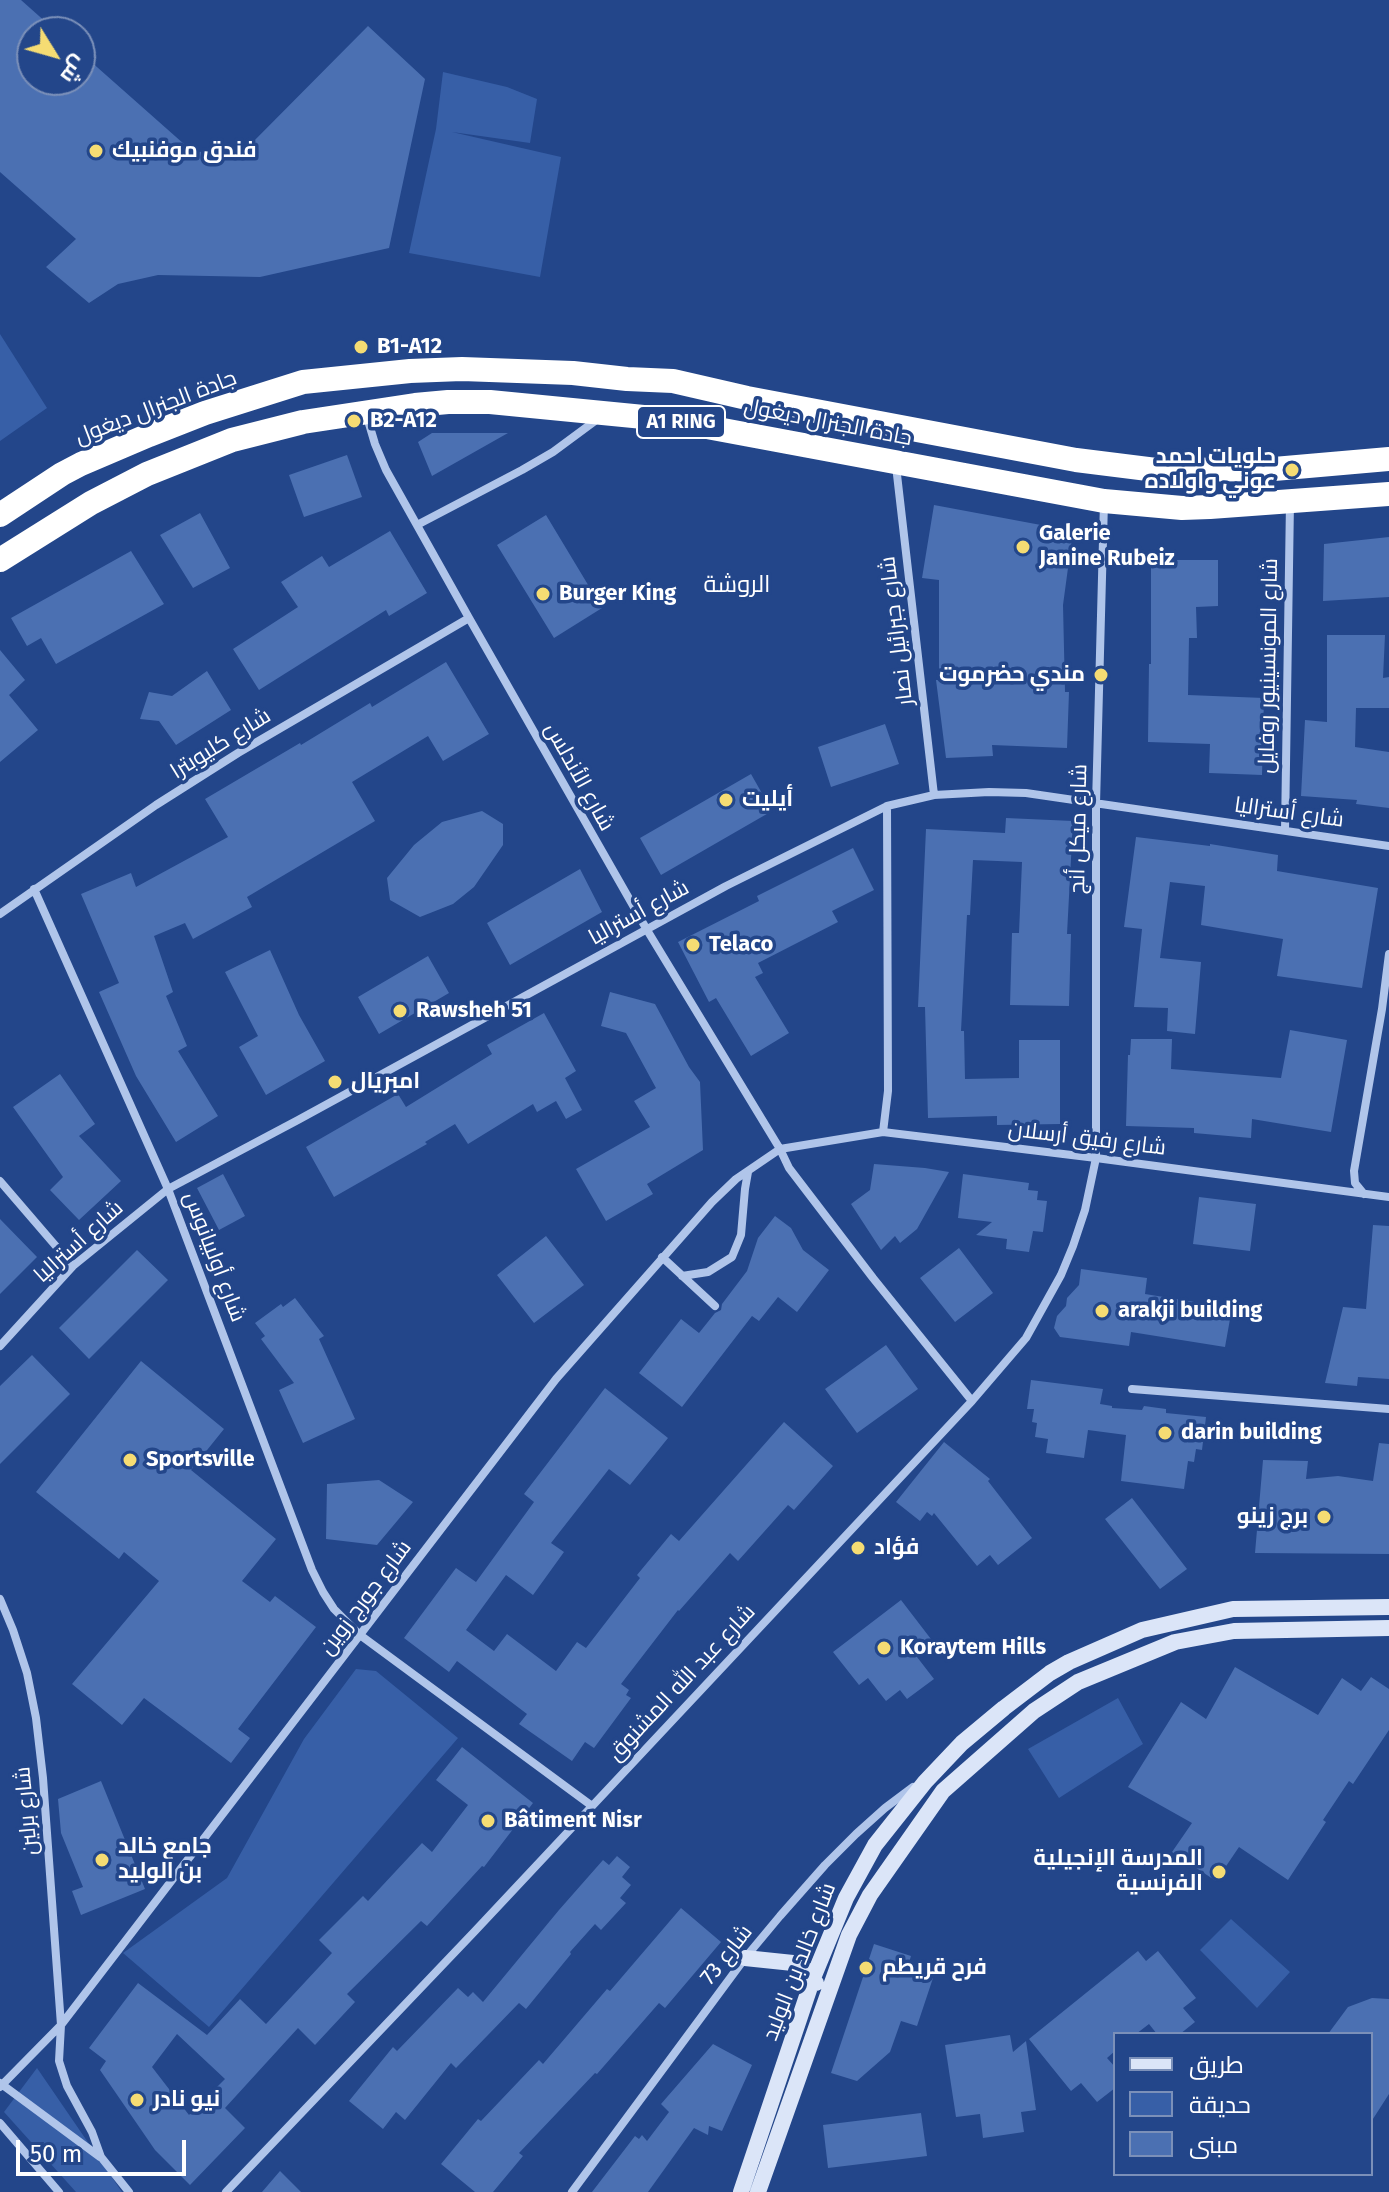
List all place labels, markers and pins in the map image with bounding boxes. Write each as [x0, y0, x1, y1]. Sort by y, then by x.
place label: فندق موفنبيك [112, 138, 257, 164]
marker: فندق موفنبيك [87, 142, 105, 160]
place label: B1-A12 [377, 334, 442, 360]
marker: B1-A12 [352, 338, 370, 356]
place label: B2-A12 [370, 408, 437, 434]
marker: B2-A12 [345, 412, 363, 430]
place label: حلويات احمد عوني واولاده [1145, 444, 1276, 496]
marker: حلويات احمد عوني واولاده [1283, 461, 1301, 479]
place label: Galerie Janine Rubeiz [1039, 521, 1175, 572]
marker: Galerie Janine Rubeiz [1014, 538, 1032, 556]
place label: Burger King [559, 581, 676, 607]
marker: Burger King [534, 585, 552, 603]
place label: مندي حضرموت [939, 662, 1085, 688]
marker: مندي حضرموت [1092, 666, 1110, 684]
place label: أيليت [742, 787, 793, 813]
marker: أيليت [717, 791, 735, 809]
place label: Telaco [709, 932, 773, 958]
marker: Telaco [684, 936, 702, 954]
place label: Rawsheh 51 [416, 998, 532, 1024]
marker: Rawsheh 51 [391, 1002, 409, 1020]
place label: امبريال [351, 1069, 420, 1095]
marker: امبريال [326, 1073, 344, 1091]
place label: arakji building [1118, 1298, 1262, 1324]
marker: arakji building [1093, 1302, 1111, 1320]
place label: darin building [1181, 1420, 1322, 1446]
marker: darin building [1156, 1424, 1174, 1442]
place label: Sportsville [146, 1447, 255, 1473]
marker: Sportsville [121, 1451, 139, 1469]
place label: برج زينو [1237, 1504, 1308, 1530]
marker: برج زينو [1315, 1508, 1333, 1526]
place label: فؤاد [874, 1535, 919, 1561]
marker: فؤاد [849, 1539, 867, 1557]
place label: Koraytem Hills [900, 1635, 1046, 1661]
marker: Koraytem Hills [875, 1639, 893, 1657]
place label: Bâtiment Nisr [504, 1808, 642, 1834]
marker: Bâtiment Nisr [479, 1812, 497, 1830]
place label: جامع خالد بن الوليد [118, 1834, 212, 1886]
place label: المدرسة الإنجيلية الفرنسية [1033, 1846, 1203, 1898]
marker: جامع خالد بن الوليد [93, 1851, 111, 1869]
marker: المدرسة الإنجيلية الفرنسية [1210, 1863, 1228, 1881]
place label: فرح قريطم [882, 1955, 987, 1981]
marker: فرح قريطم [857, 1959, 875, 1977]
place label: نيو نادر [153, 2087, 220, 2113]
marker: نيو نادر [128, 2091, 146, 2109]

